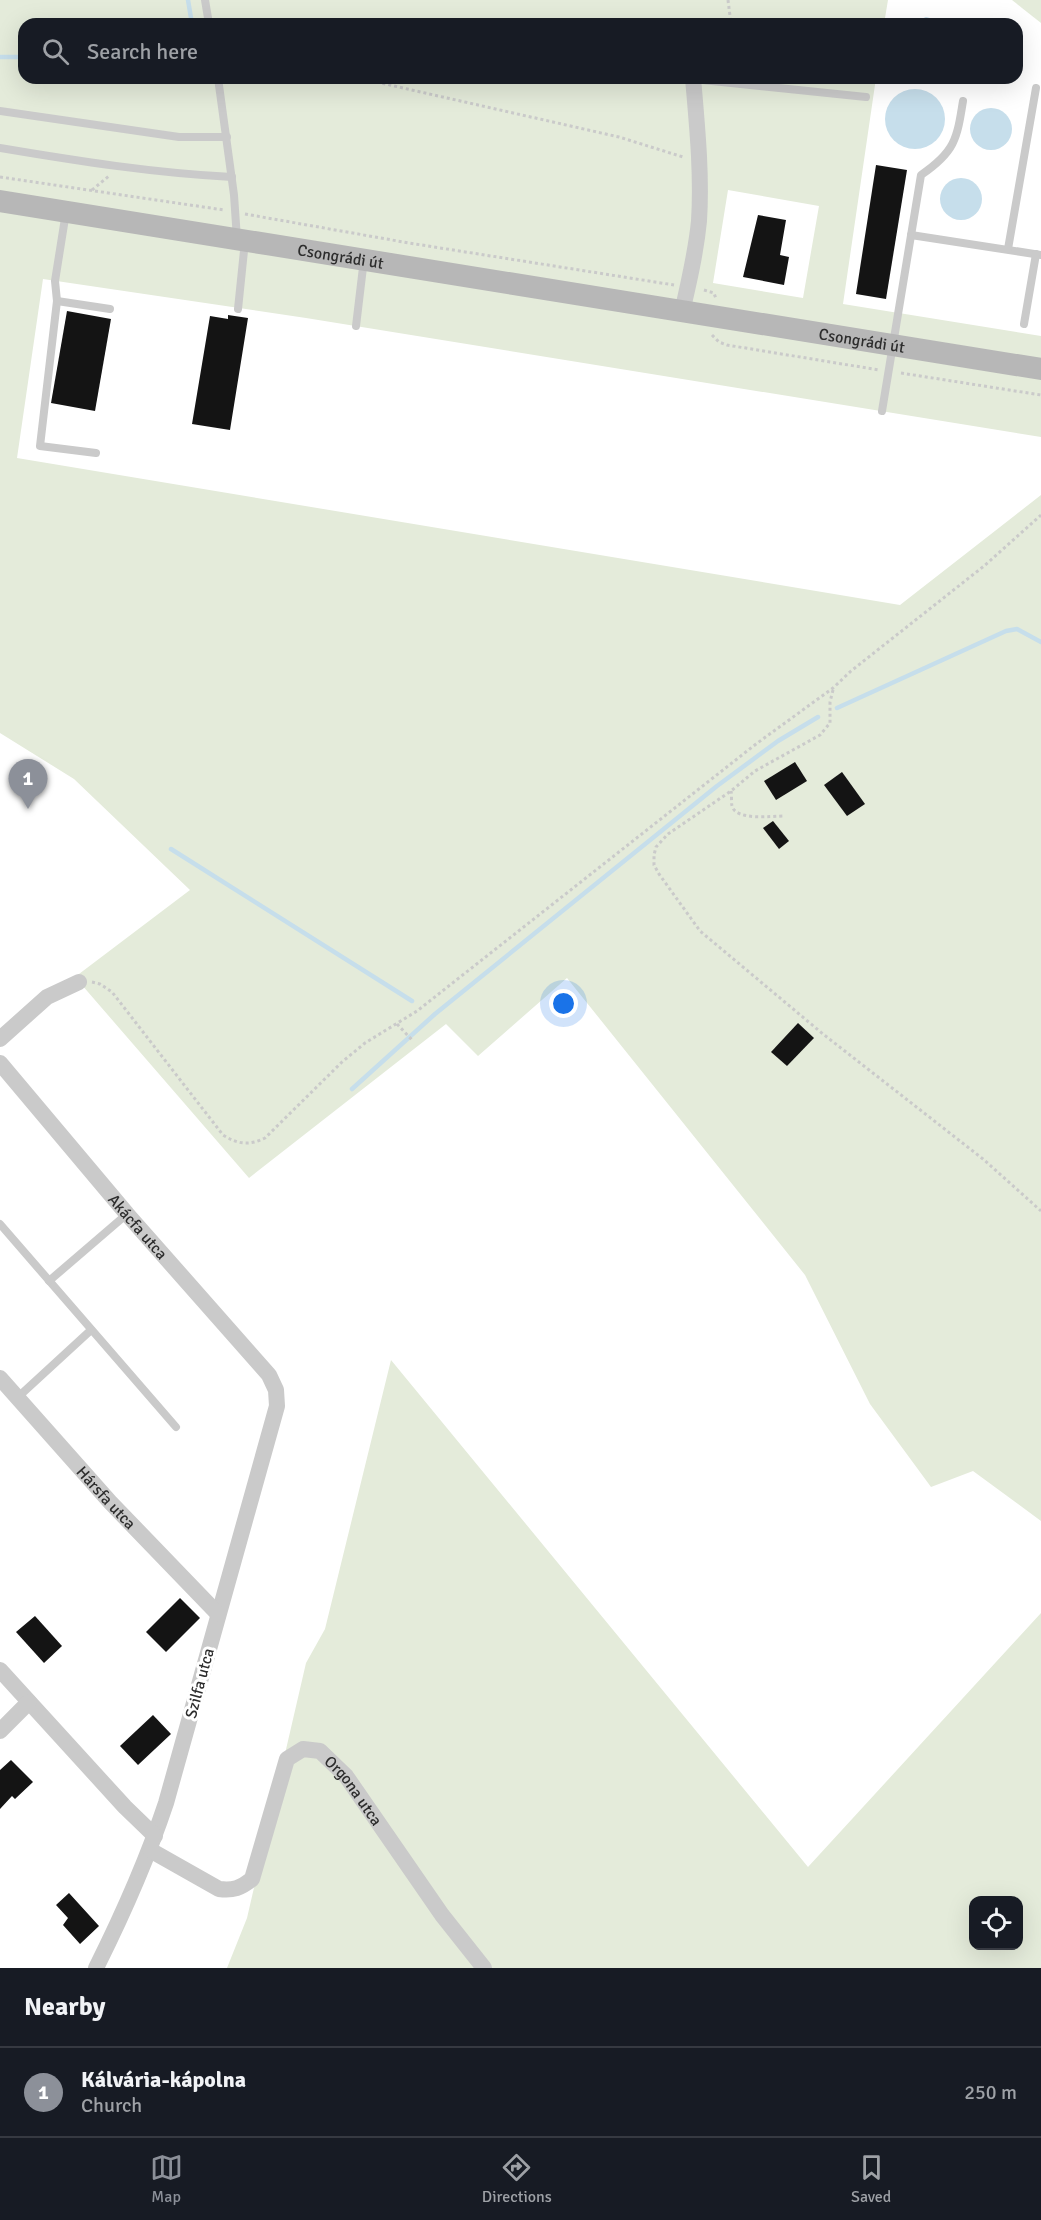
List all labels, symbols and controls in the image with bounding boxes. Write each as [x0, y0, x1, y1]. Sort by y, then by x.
search box [18, 18, 1023, 84]
icon: search [39, 35, 72, 68]
text: Search here [87, 38, 198, 65]
street label: Csongrádi út [296, 240, 385, 274]
street label: Csongrádi út [817, 324, 906, 358]
pin: 1 [9, 760, 48, 809]
your location [549, 989, 578, 1018]
street label: Akácfa utca [103, 1190, 171, 1264]
street label: Hársfa utca [72, 1462, 140, 1534]
street label: Szilfa utca [181, 1646, 219, 1720]
street label: Orgona utca [320, 1752, 386, 1830]
map controls [969, 1896, 1023, 1950]
button: locate [969, 1896, 1023, 1950]
text: Nearby [24, 1991, 105, 2023]
text: Kálvária-kápolna [81, 2066, 246, 2093]
text: 1 [38, 2080, 49, 2105]
text: 250 m [964, 2080, 1017, 2105]
text: Church [81, 2093, 142, 2118]
tab: Map [150, 2151, 183, 2207]
tab: Directions [482, 2151, 552, 2207]
tab: Saved [851, 2151, 891, 2207]

